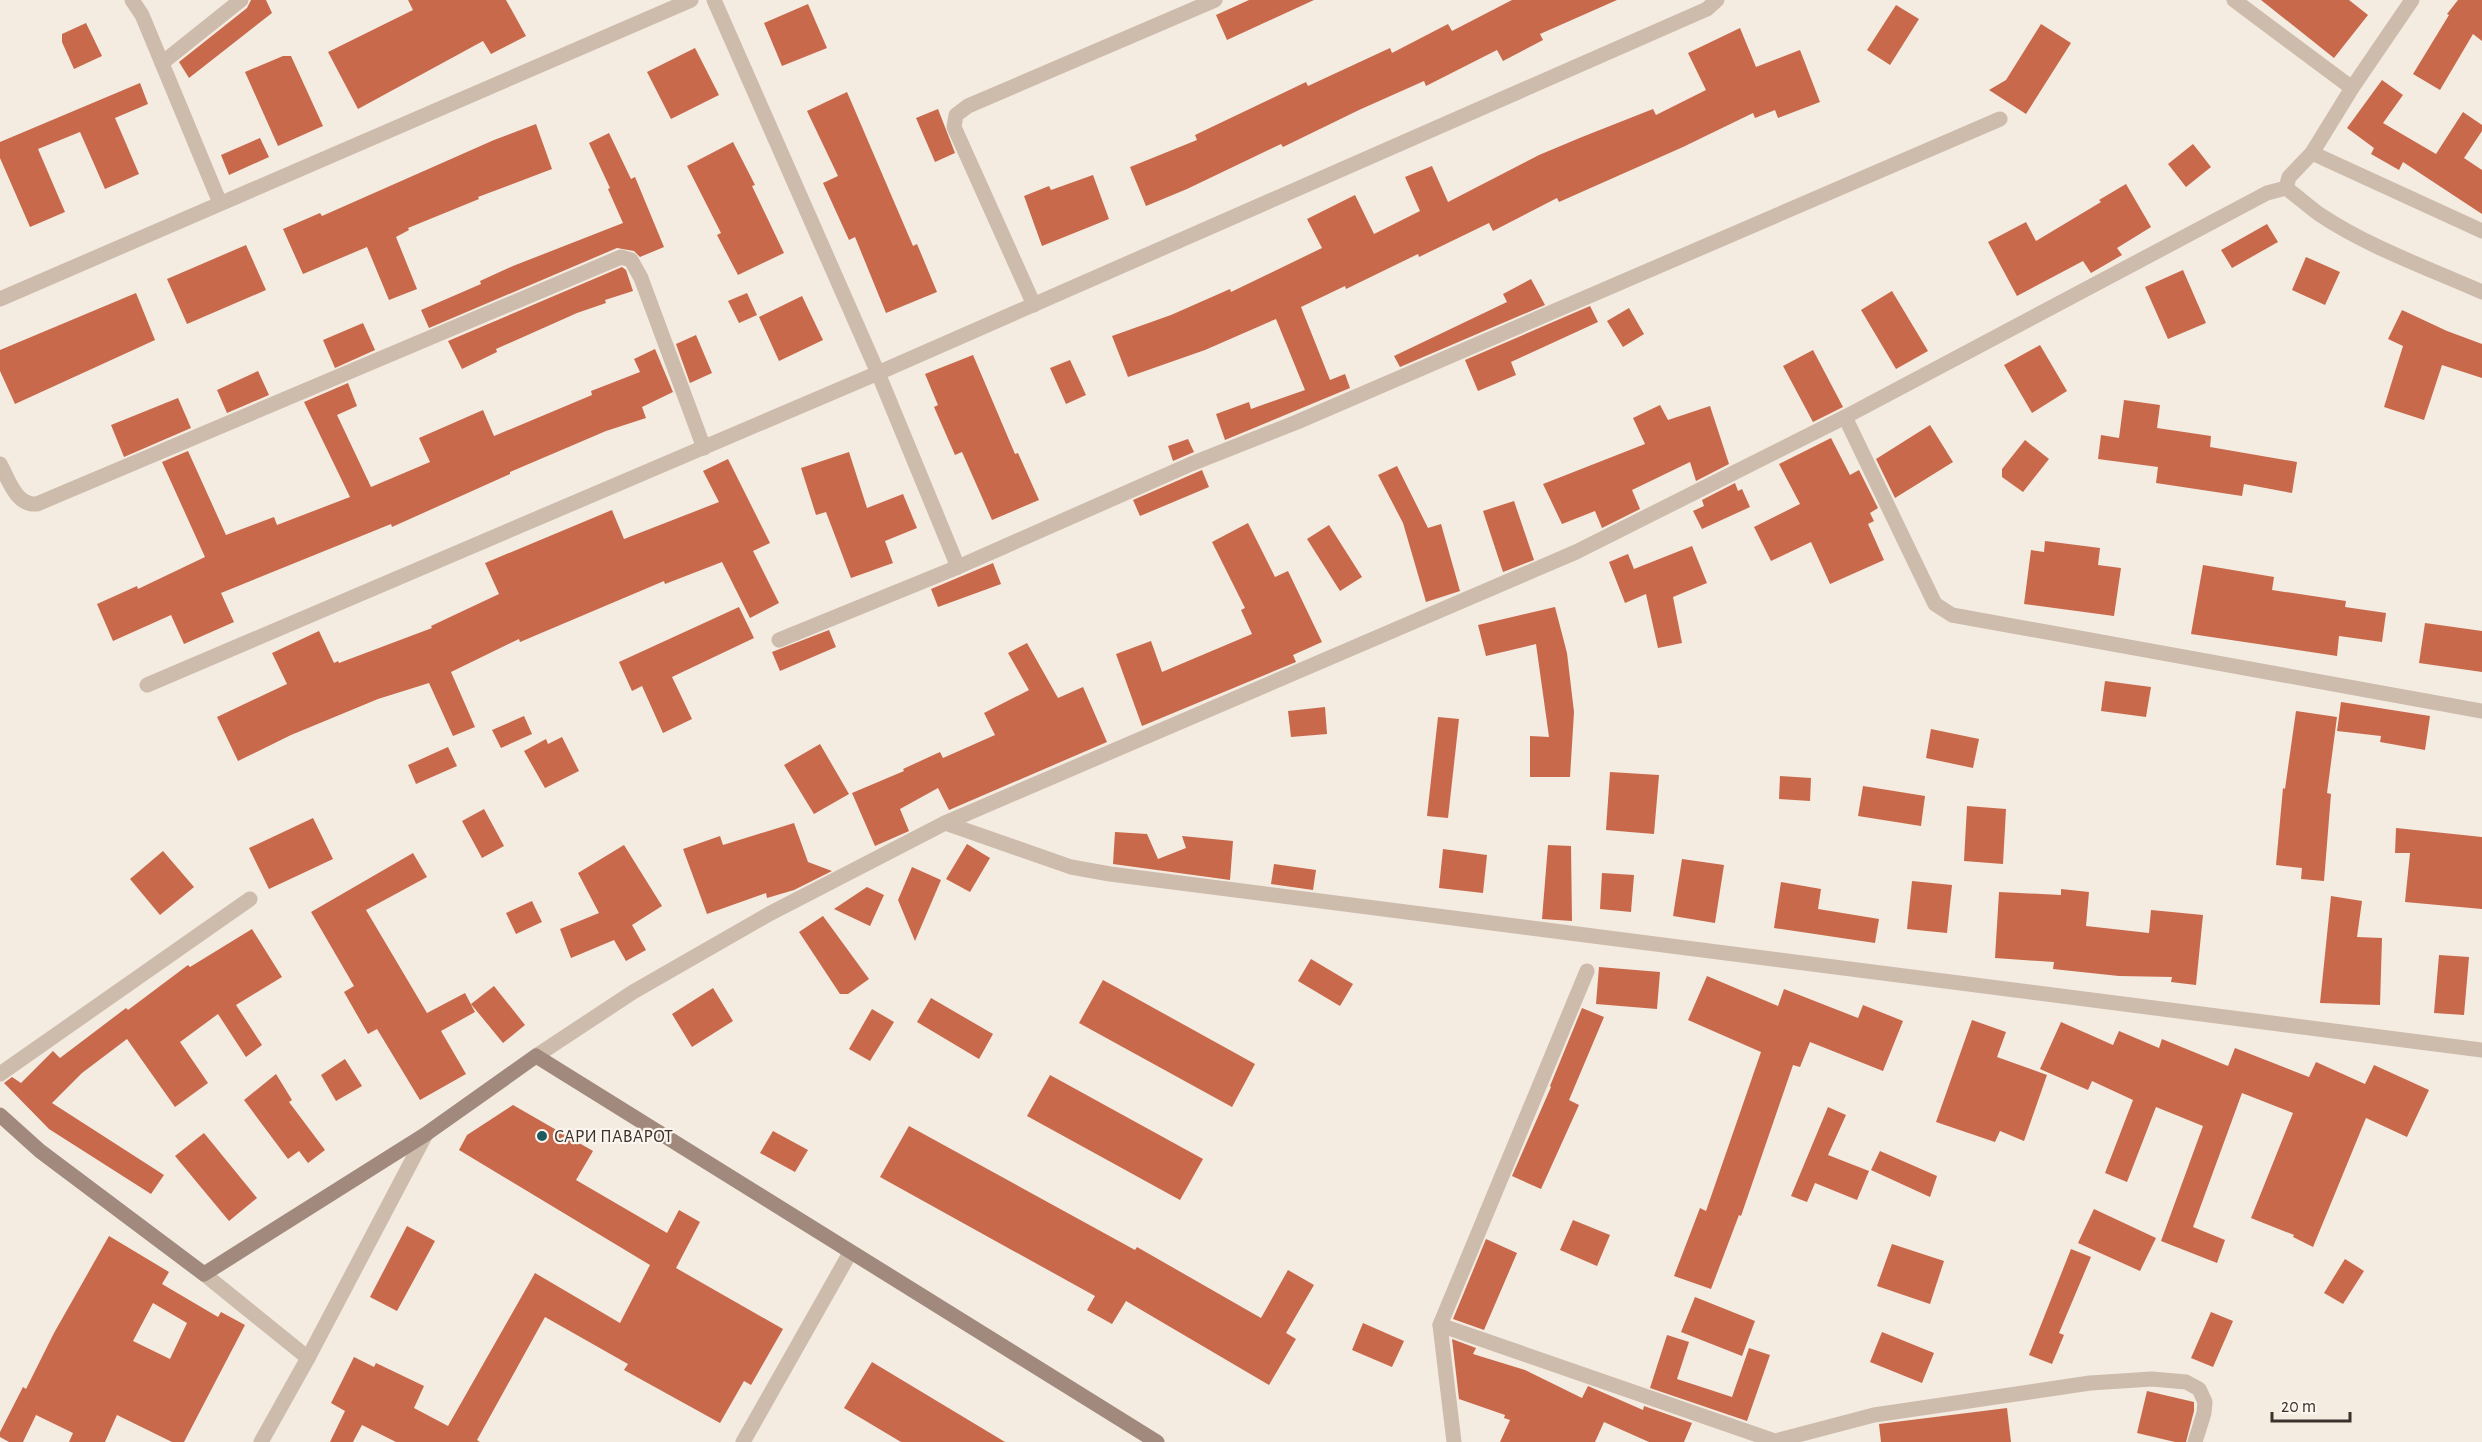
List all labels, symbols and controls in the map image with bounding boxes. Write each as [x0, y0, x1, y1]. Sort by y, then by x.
place label: САРИ ПАВАРОТ [554, 1128, 673, 1146]
marker: САРИ ПАВАРОТ [535, 1129, 549, 1143]
scale bar [2272, 1385, 2350, 1423]
text: 20 m [2281, 1398, 2316, 1416]

